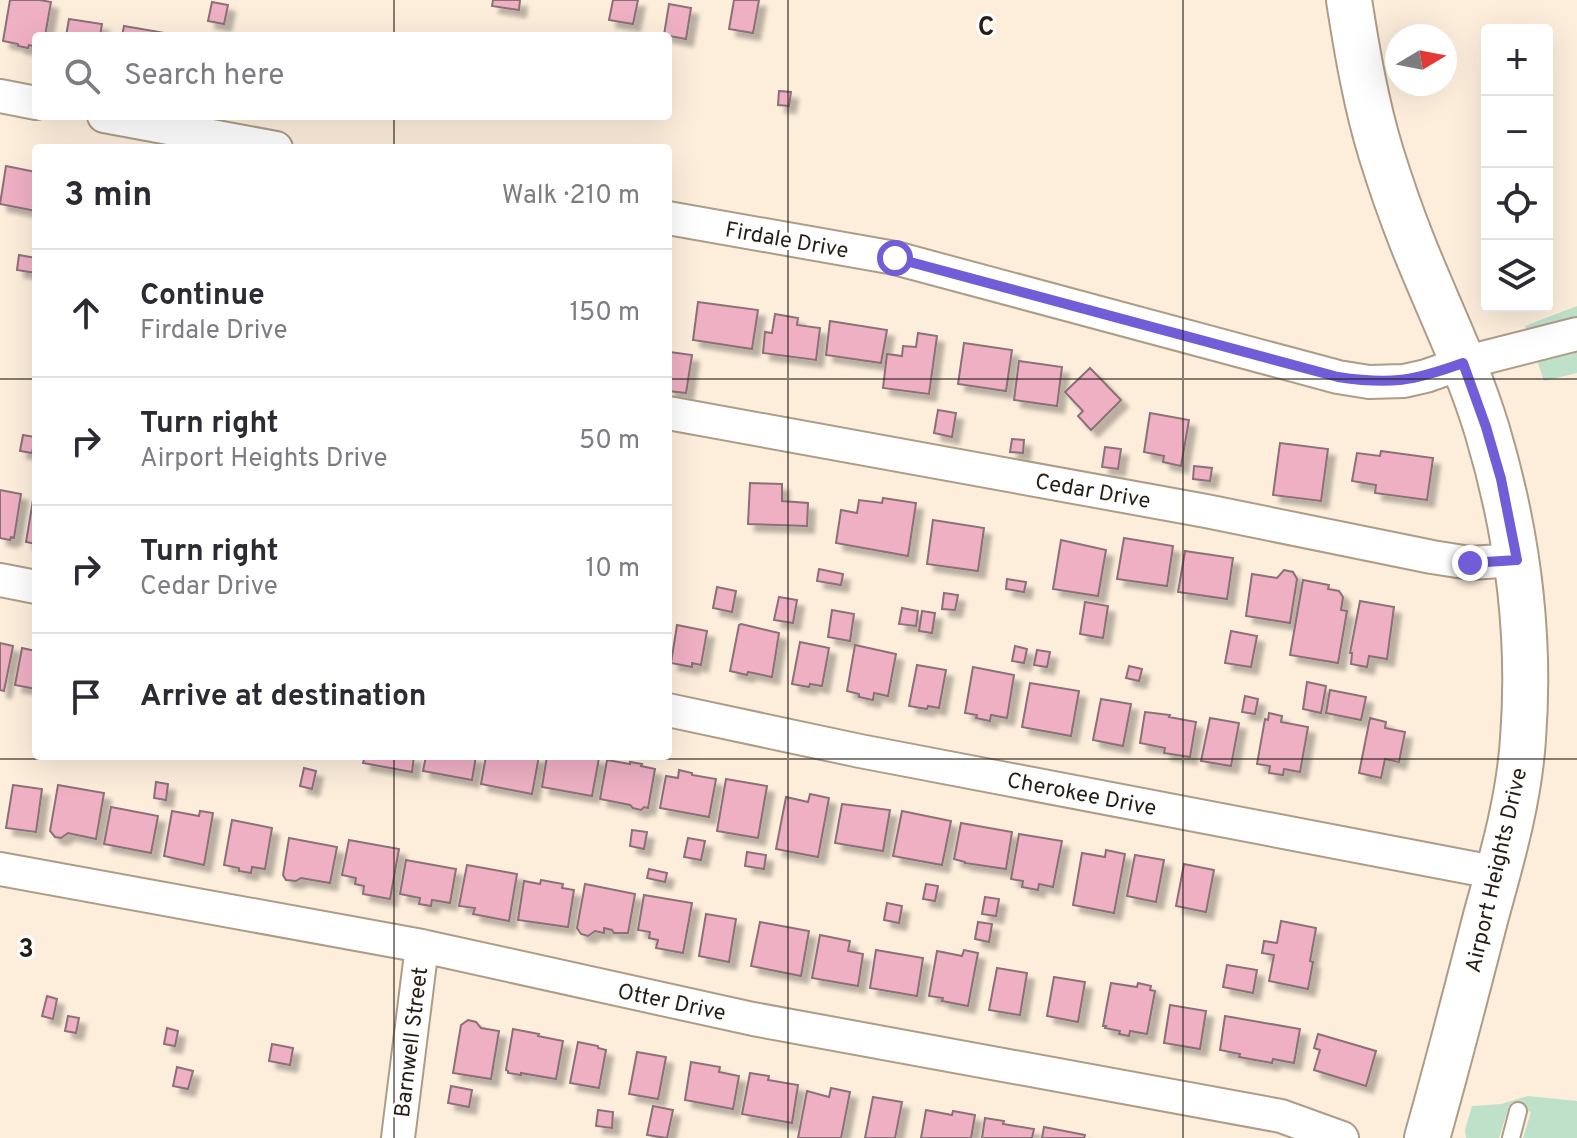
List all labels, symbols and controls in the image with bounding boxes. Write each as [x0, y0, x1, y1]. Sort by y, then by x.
text: C [978, 12, 994, 45]
north arrow [1385, 24, 1457, 96]
map controls [1481, 24, 1553, 312]
button: + [1481, 24, 1553, 96]
search box [32, 32, 672, 120]
icon: search [60, 54, 104, 98]
text: Search here [124, 58, 284, 95]
button: − [1481, 96, 1553, 168]
button: locate [1481, 168, 1553, 240]
text: 3 min [64, 175, 152, 218]
text: Walk · 210 m [502, 180, 640, 213]
street label: Firdale Drive [723, 217, 850, 266]
route start [877, 240, 913, 276]
button: layers [1481, 240, 1553, 312]
text: Continue [140, 278, 265, 315]
icon: ahead [64, 291, 108, 335]
text: 150 m [569, 297, 640, 330]
text: Firdale Drive [140, 315, 287, 348]
text: Turn right [140, 406, 278, 443]
icon: right [64, 419, 108, 463]
text: 50 m [579, 425, 640, 458]
text: Airport Heights Drive [140, 443, 387, 476]
street label: Cedar Drive [1033, 469, 1152, 516]
text: Turn right [140, 534, 278, 571]
route end [1452, 545, 1488, 581]
icon: right [64, 547, 108, 591]
text: 10 m [585, 553, 640, 586]
text: Cedar Drive [140, 571, 278, 604]
icon: arrive [64, 675, 108, 719]
text: Arrive at destination [140, 679, 426, 716]
street label: Airport Heights Drive [1461, 766, 1534, 976]
street label: Cherokee Drive [1005, 768, 1159, 823]
text: 3 [18, 934, 34, 967]
street label: Barnwell Street [390, 965, 435, 1119]
street label: Otter Drive [615, 979, 728, 1028]

